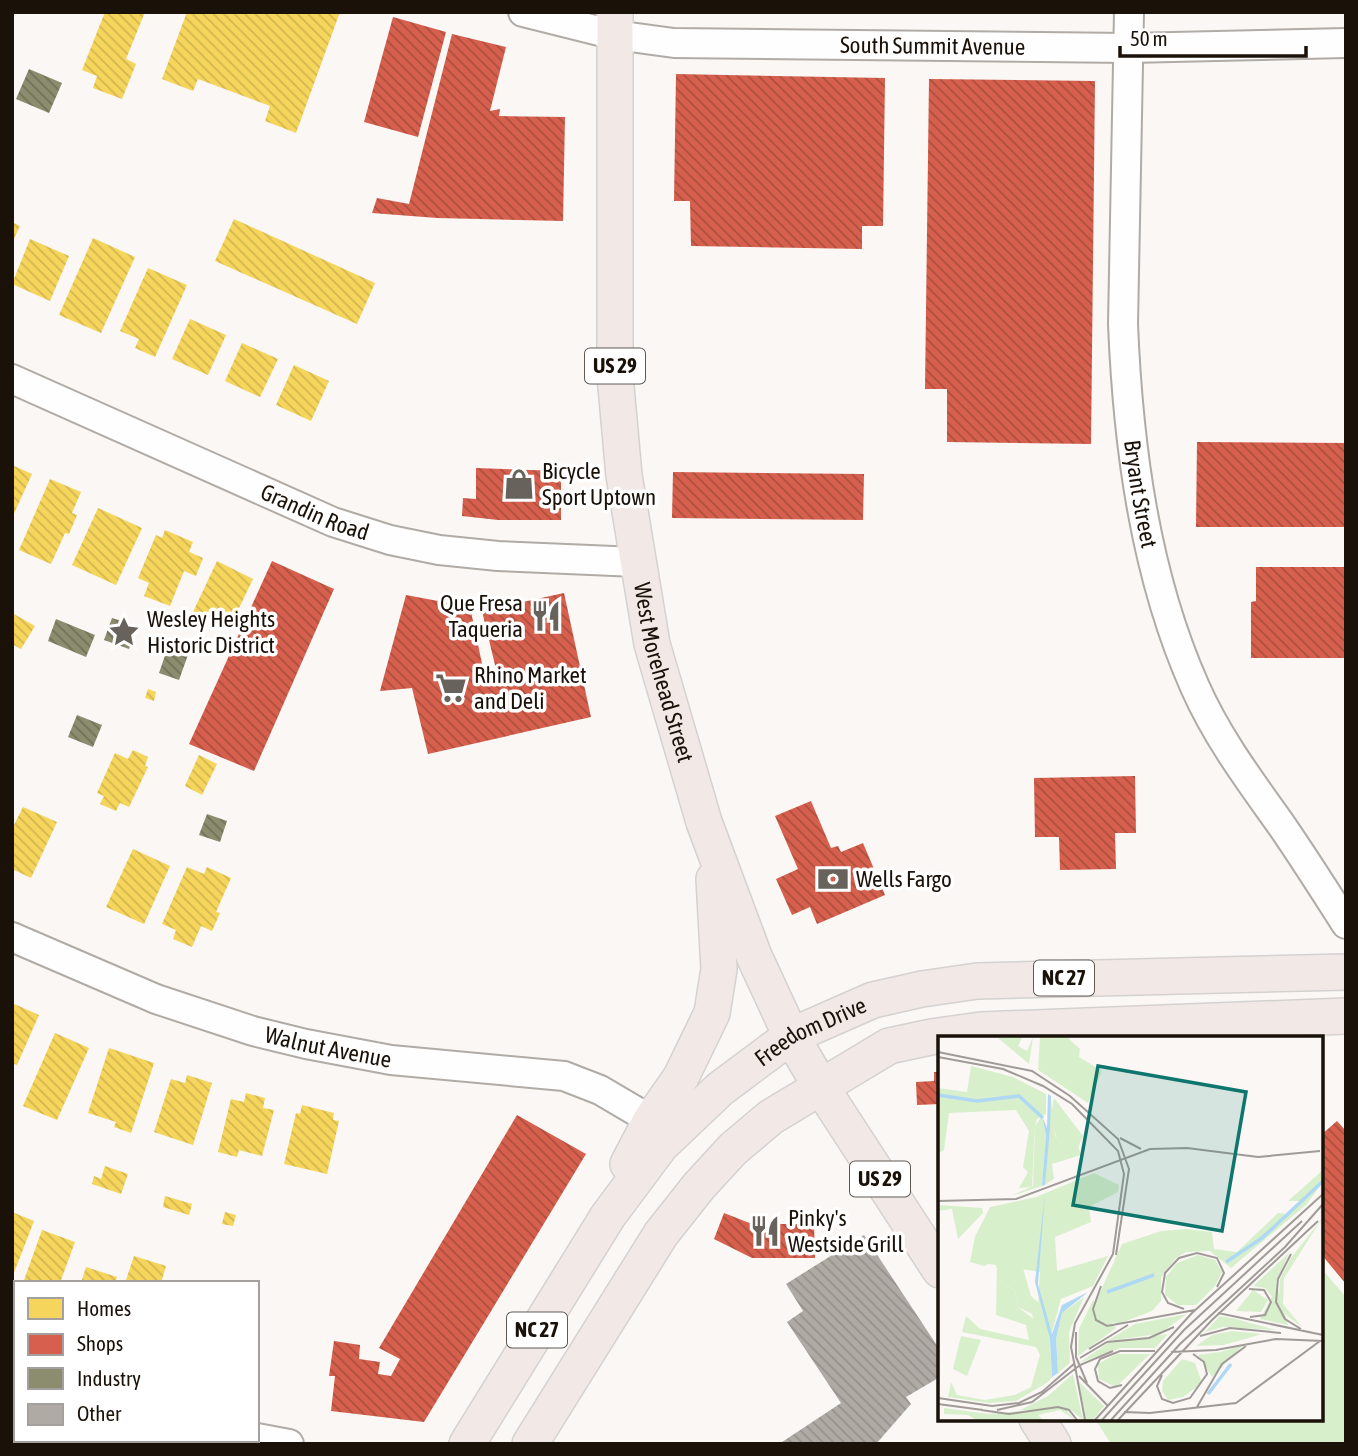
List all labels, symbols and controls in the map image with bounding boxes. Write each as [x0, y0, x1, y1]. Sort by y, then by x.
scale bar [1120, 14, 1306, 58]
text: 50 m [1130, 26, 1168, 50]
street label: South Summit Avenue [840, 32, 1025, 60]
road number: US 29 [585, 348, 645, 384]
street label: Bryant Street [1119, 438, 1163, 550]
place label: Bicycle Sport Uptown [542, 458, 656, 510]
shop icon: Bicycle Sport Uptown [502, 467, 536, 501]
street label: Grandin Road [257, 478, 372, 546]
street label: West Morehead Street [629, 581, 699, 765]
place label: Que Fresa Taqueria [440, 590, 523, 642]
restaurant icon: Que Fresa Taqueria [529, 599, 563, 633]
place label: Wesley Heights Historic District [147, 606, 275, 658]
place icon: Wesley Heights Historic District [107, 615, 141, 649]
place label: Rhino Market and Deli [474, 662, 587, 714]
supermarket icon: Rhino Market and Deli [434, 671, 468, 705]
bank icon: Wells Fargo [816, 862, 850, 896]
place label: Wells Fargo [856, 866, 952, 892]
road number: NC 27 [1034, 960, 1094, 996]
street label: Freedom Drive [750, 992, 870, 1071]
street label: Walnut Avenue [262, 1021, 394, 1073]
inset map [938, 1036, 1323, 1421]
road number: US 29 [850, 1162, 910, 1196]
place label: Pinky's Westside Grill [788, 1205, 904, 1257]
restaurant icon: Pinky's Westside Grill [748, 1214, 782, 1248]
legend [14, 1281, 259, 1442]
text: Homes [77, 1296, 131, 1320]
road number: NC 27 [507, 1312, 567, 1348]
text: Shops [77, 1331, 123, 1355]
text: Industry [77, 1366, 141, 1390]
text: Other [77, 1401, 122, 1425]

